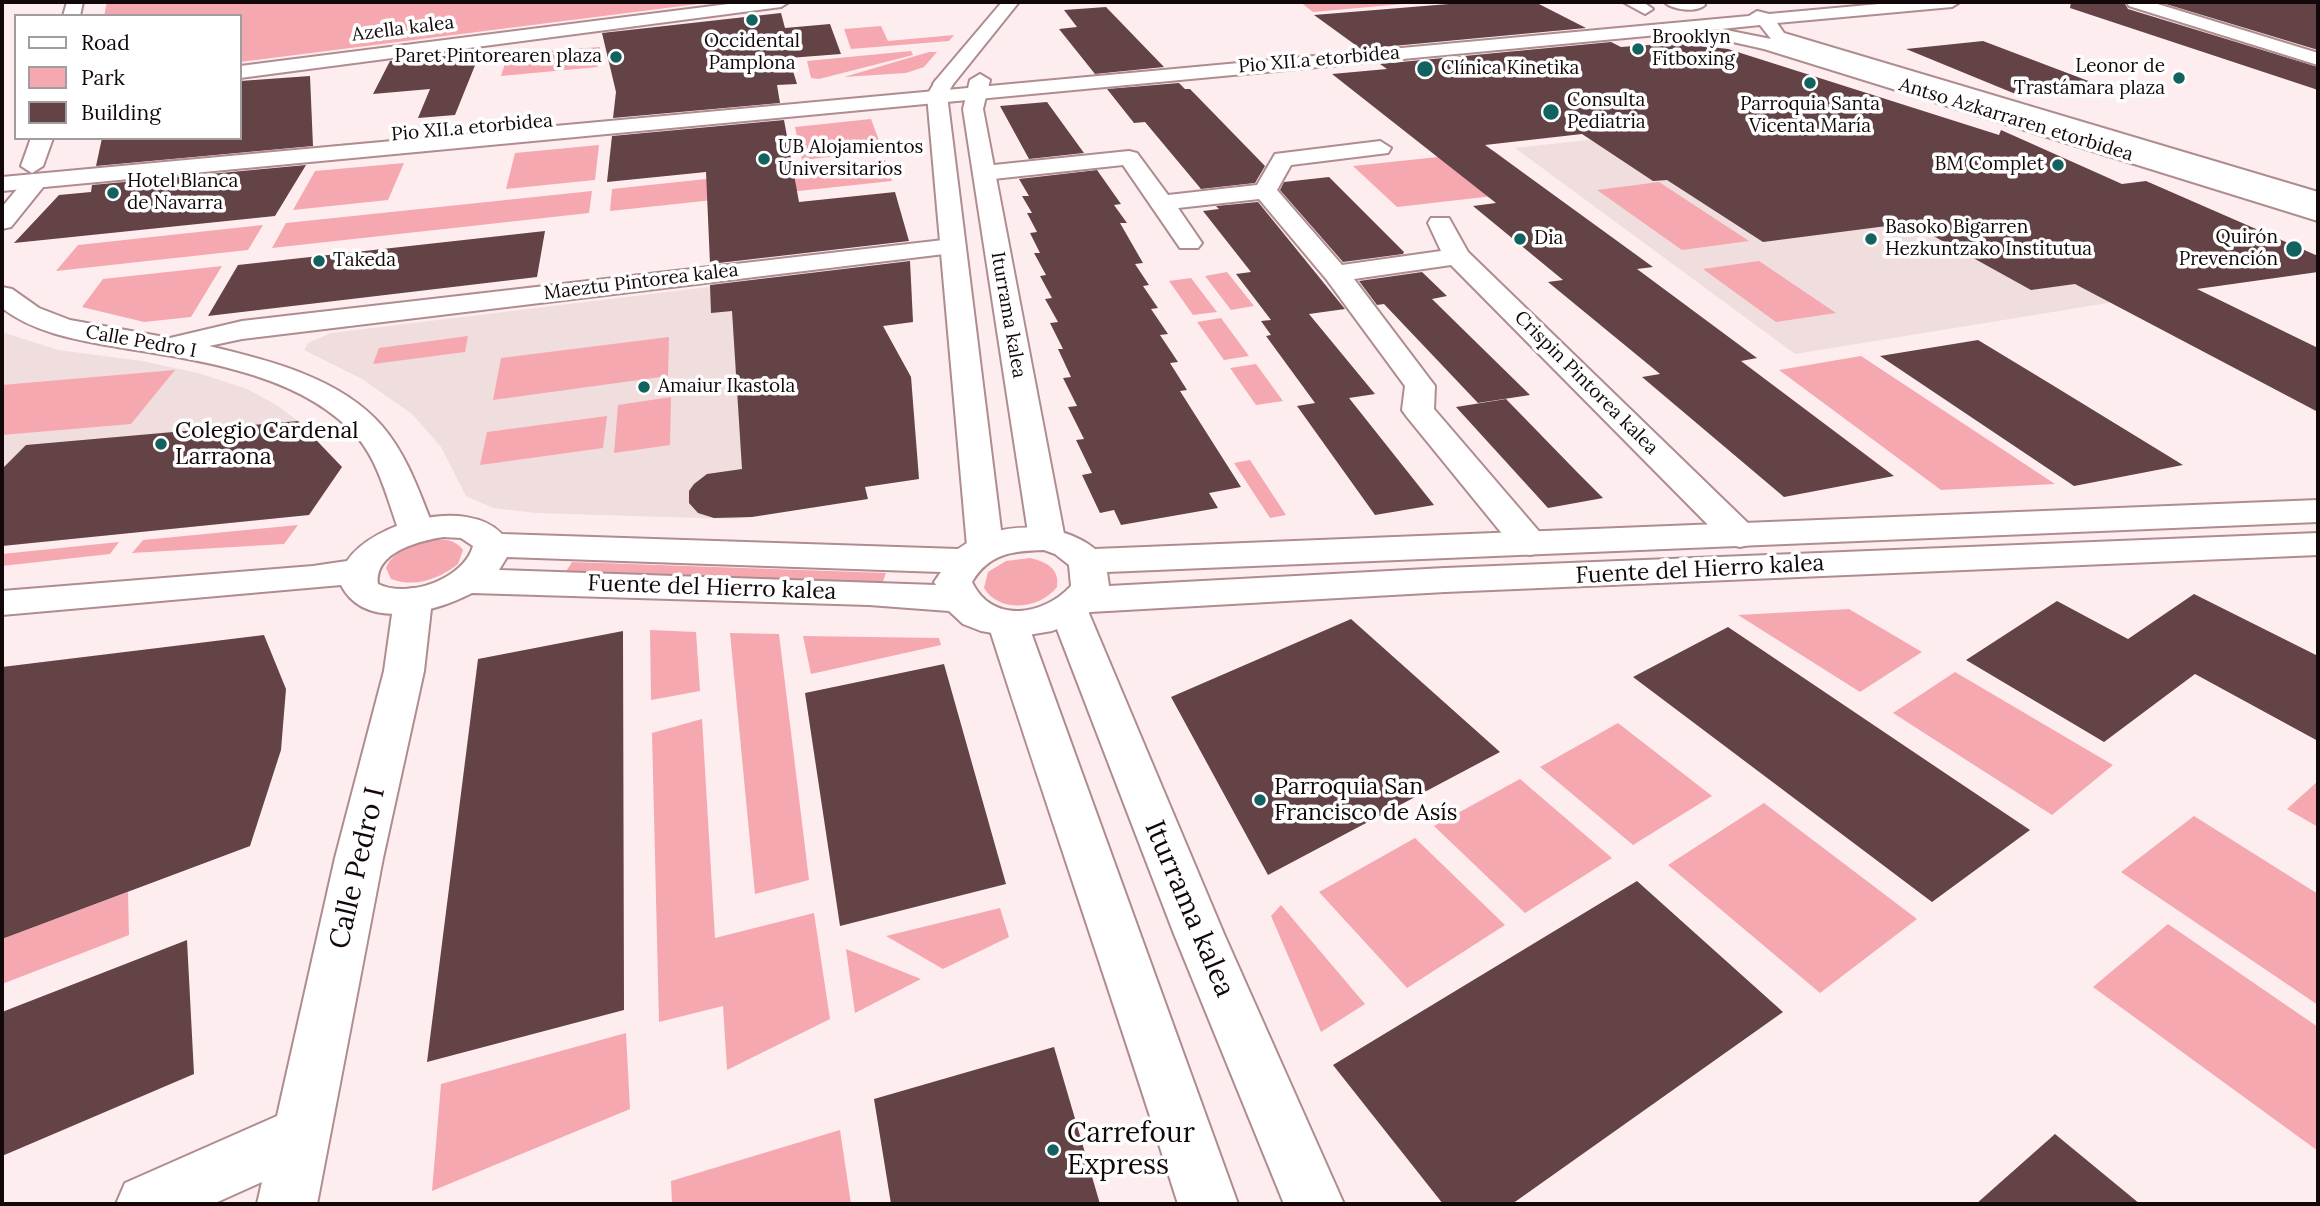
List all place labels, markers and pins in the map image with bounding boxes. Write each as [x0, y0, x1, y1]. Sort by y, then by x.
marker: Occidental Pamplona [744, 12, 760, 28]
place label: Brooklyn Fitboxing [1652, 27, 1735, 71]
place label: Occidental Pamplona [704, 31, 800, 75]
marker: Brooklyn Fitboxing [1630, 41, 1646, 57]
place label: Paret Pintorearen plaza [395, 46, 602, 68]
marker: Paret Pintorearen plaza [608, 49, 624, 65]
place label: Leonor de Trastámara plaza [2014, 56, 2165, 100]
place label: Clínica Kinetika [1441, 58, 1579, 80]
marker: Clínica Kinetika [1415, 59, 1435, 79]
marker: Leonor de Trastámara plaza [2171, 70, 2187, 86]
marker: Parroquia Santa Vicenta María [1802, 75, 1818, 91]
place label: Consulta Pediatria [1567, 90, 1646, 134]
place label: Parroquia Santa Vicenta María [1740, 94, 1880, 138]
marker: Consulta Pediatria [1541, 102, 1561, 122]
place label: UB Alojamientos Universitarios [778, 137, 923, 181]
marker: UB Alojamientos Universitarios [756, 151, 772, 167]
place label: BM Complet [1935, 154, 2044, 176]
marker: BM Complet [2050, 157, 2066, 173]
place label: Hotel Blanca de Navarra [127, 171, 238, 215]
marker: Hotel Blanca de Navarra [105, 185, 121, 201]
place label: Basoko Bigarren Hezkuntzako Institutua [1885, 217, 2092, 261]
place label: Quirón Prevención [2179, 227, 2278, 271]
place label: Dia [1534, 228, 1563, 250]
marker: Dia [1512, 231, 1528, 247]
marker: Basoko Bigarren Hezkuntzako Institutua [1863, 231, 1879, 247]
marker: Quirón Prevención [2284, 239, 2304, 259]
place label: Takeda [333, 250, 396, 272]
marker: Takeda [311, 253, 327, 269]
place label: Amaiur Ikastola [658, 376, 795, 398]
marker: Amaiur Ikastola [636, 379, 652, 395]
place label: Colegio Cardenal Larraona [175, 417, 359, 471]
marker: Colegio Cardenal Larraona [153, 436, 169, 452]
place label: Parroquia San Francisco de Asís [1274, 773, 1457, 827]
marker: Parroquia San Francisco de Asís [1252, 792, 1268, 808]
place label: Carrefour Express [1067, 1117, 1195, 1183]
marker: Carrefour Express [1045, 1142, 1061, 1158]

